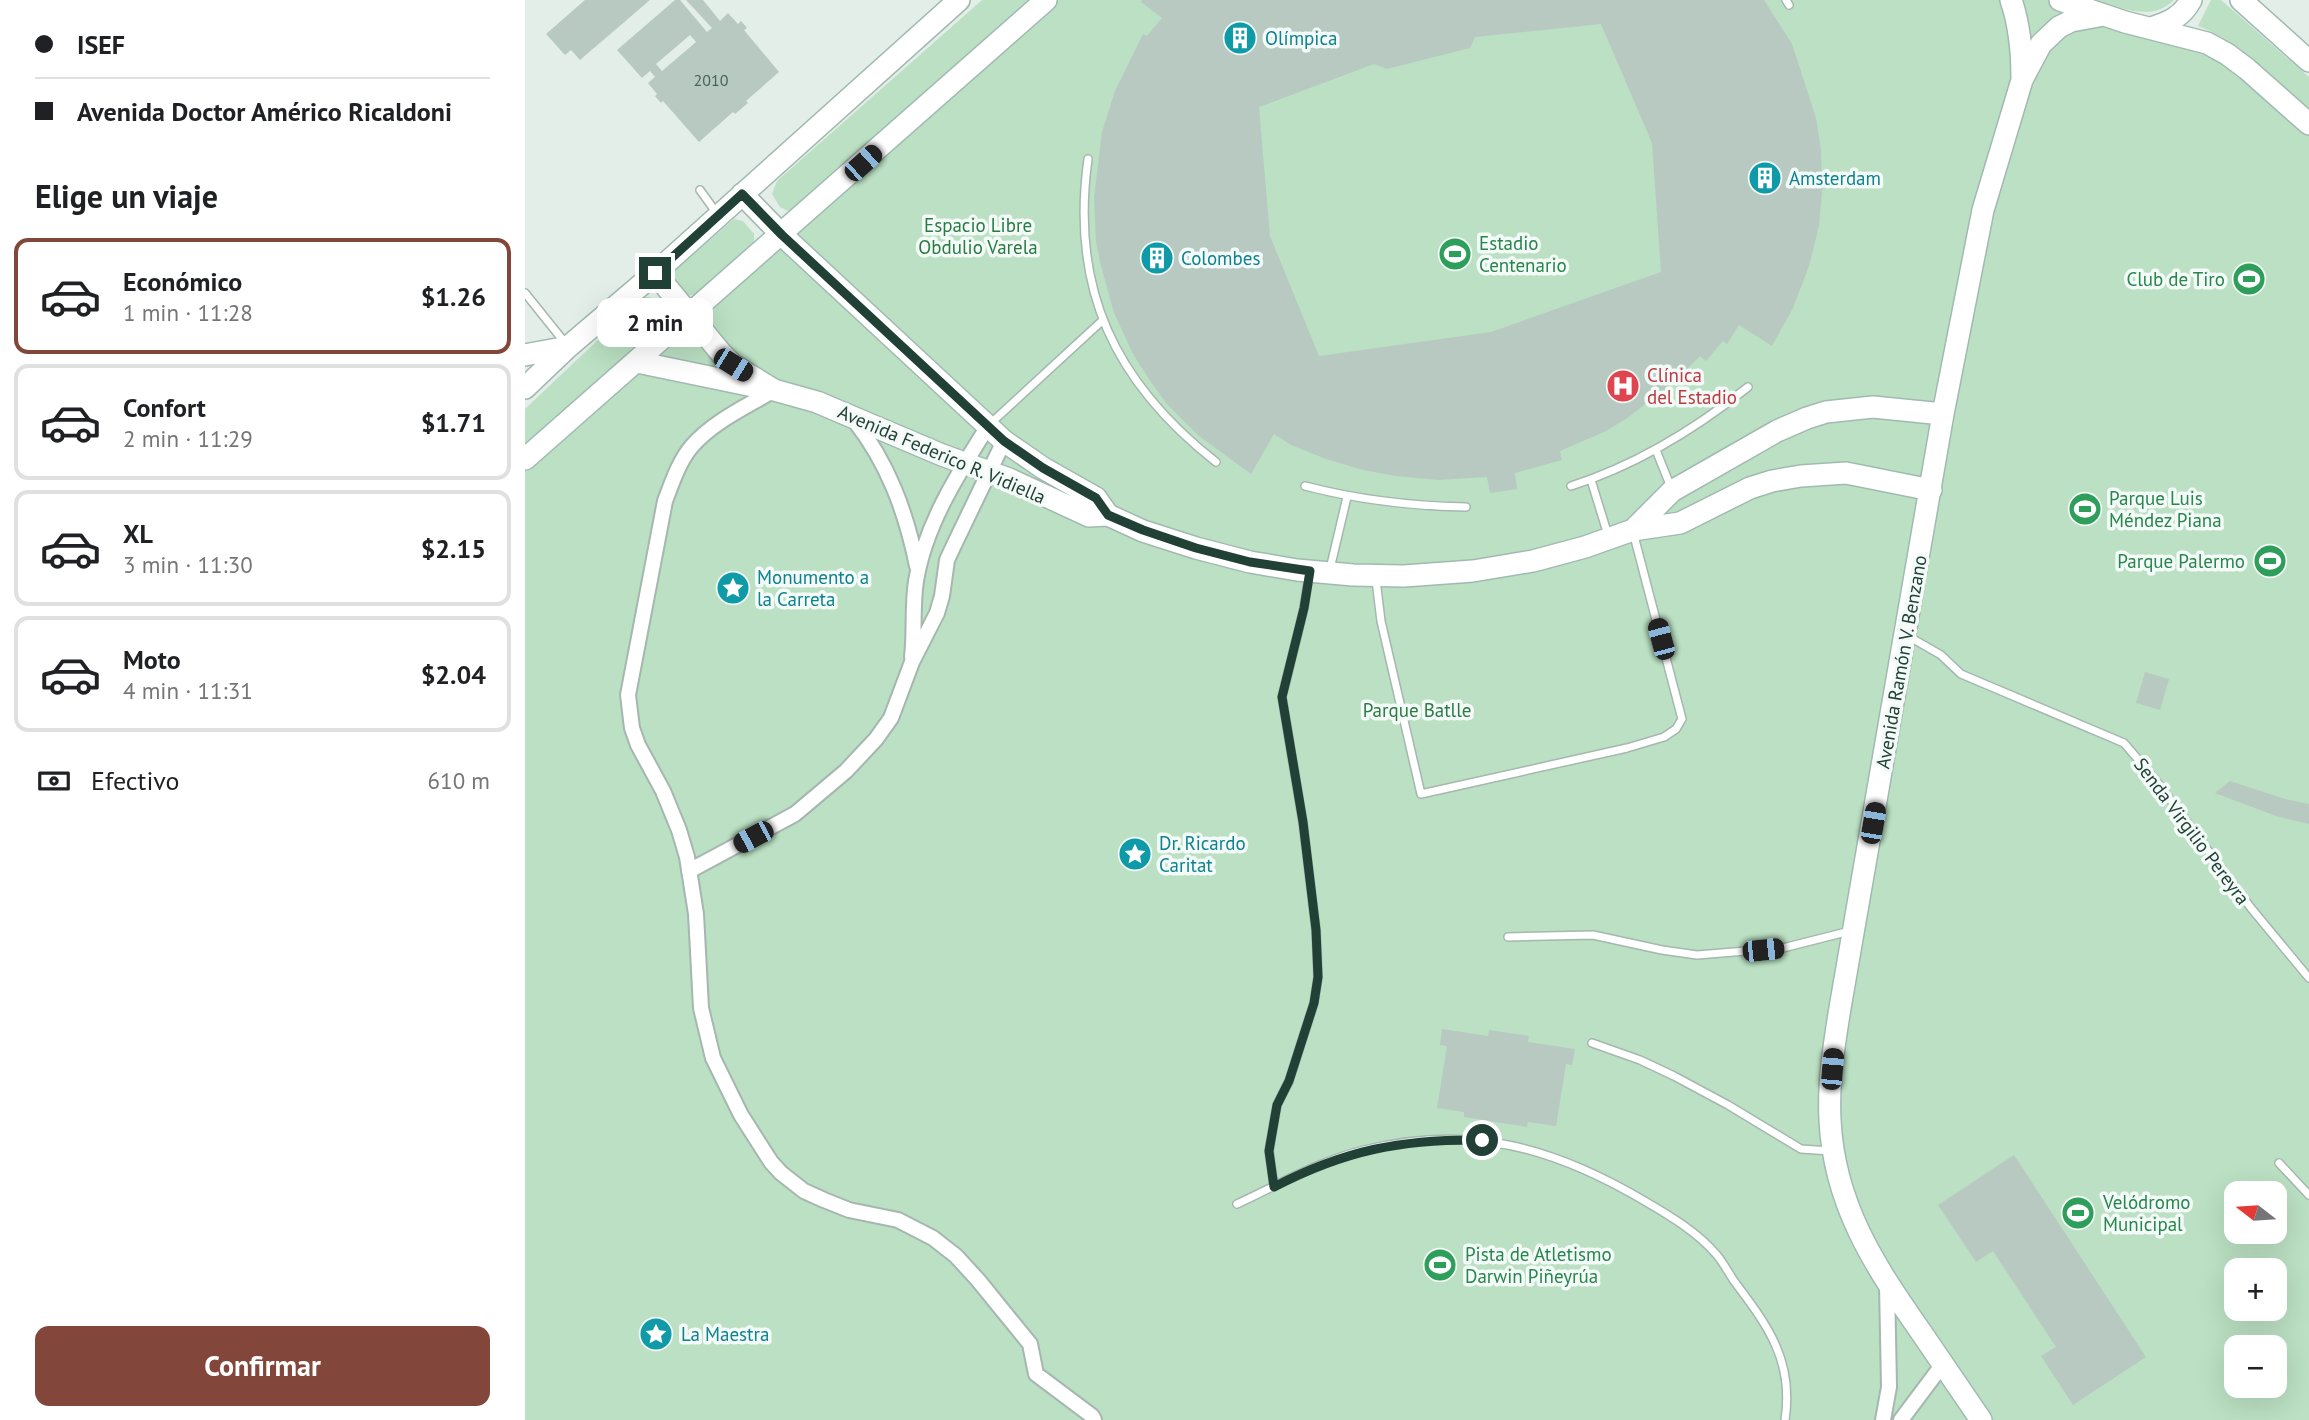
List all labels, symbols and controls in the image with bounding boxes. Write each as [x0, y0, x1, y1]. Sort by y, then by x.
building icon: Olímpica [1221, 19, 1259, 57]
place label: Olímpica [1265, 26, 1337, 50]
text: ISEF [77, 28, 125, 61]
house number: 2010 [694, 70, 729, 90]
text: Avenida Doctor Américo Ricaldoni [77, 95, 452, 128]
car [841, 141, 886, 185]
building icon: Amsterdam [1746, 159, 1784, 197]
place label: Amsterdam [1789, 166, 1881, 190]
text: Elige un viaje [35, 175, 218, 217]
park label: Espacio Libre Obdulio Varela [918, 213, 1038, 259]
place label: Estadio Centenario [1479, 231, 1567, 277]
sports icon: Estadio Centenario [1436, 235, 1474, 273]
building icon: Colombes [1138, 239, 1176, 277]
place label: Colombes [1181, 246, 1260, 270]
route end [639, 257, 671, 289]
sports icon: Club de Tiro [2230, 260, 2268, 298]
icon: car [39, 265, 102, 328]
text: Económico [123, 265, 242, 298]
place label: Club de Tiro [2126, 267, 2225, 291]
text: $1.26 [421, 280, 486, 313]
text: 1 min · 11:28 [123, 298, 253, 327]
callout: 2 min [597, 298, 713, 346]
text: 2 min [627, 308, 683, 337]
car [710, 345, 757, 385]
place label: Clínica del Estadio [1647, 363, 1737, 409]
hospital icon: Clínica del Estadio [1604, 367, 1642, 405]
icon: car [39, 391, 102, 454]
text: Confort [123, 391, 206, 424]
street label: Avenida Federico R. Vidiella [835, 399, 1049, 509]
text: $1.71 [421, 406, 486, 439]
text: 2 min · 11:29 [123, 424, 253, 453]
place label: Parque Luis Méndez Piana [2109, 486, 2222, 532]
sports icon: Parque Luis Méndez Piana [2066, 490, 2104, 528]
icon: car [39, 517, 102, 580]
text: XL [123, 517, 153, 550]
text: $2.15 [421, 532, 486, 565]
sports icon: Parque Palermo [2251, 542, 2289, 580]
place label: Parque Palermo [2117, 549, 2245, 573]
text: 3 min · 11:30 [123, 550, 253, 579]
street label: Avenida Ramón V. Benzano [1870, 553, 1932, 771]
place label: Monumento a la Carreta [757, 565, 869, 611]
place icon: Monumento a la Carreta [714, 569, 752, 607]
car [1646, 616, 1677, 662]
icon: car [39, 643, 102, 706]
text: Moto [123, 643, 181, 676]
text: $2.04 [421, 658, 486, 691]
text: 4 min · 11:31 [123, 676, 253, 705]
park label: Parque Batlle [1363, 698, 1471, 722]
street label: Senda Virgilio Pereyra [2129, 753, 2255, 909]
icon: cash [35, 762, 73, 800]
text: Efectivo [91, 764, 180, 797]
text: 610 m [428, 766, 490, 795]
car [1860, 800, 1887, 846]
car [730, 818, 777, 856]
place label: Dr. Ricardo Caritat [1159, 831, 1246, 877]
place icon: Dr. Ricardo Caritat [1116, 835, 1154, 873]
car [1742, 937, 1785, 963]
car [1820, 1047, 1845, 1091]
route start [1466, 1124, 1498, 1156]
north arrow [2224, 1181, 2287, 1244]
map controls [2224, 1181, 2287, 1398]
place label: Velódromo Municipal [2102, 1190, 2191, 1236]
sports icon: Velódromo Municipal [2059, 1194, 2097, 1232]
place label: Pista de Atletismo Darwin Piñeyrúa [1465, 1242, 1612, 1288]
sports icon: Pista de Atletismo Darwin Piñeyrúa [1421, 1246, 1459, 1284]
button: + [2224, 1258, 2287, 1321]
place icon: La Maestra [637, 1315, 675, 1353]
place label: La Maestra [681, 1322, 769, 1346]
button: Confirmar [35, 1326, 490, 1406]
button: − [2224, 1335, 2287, 1398]

